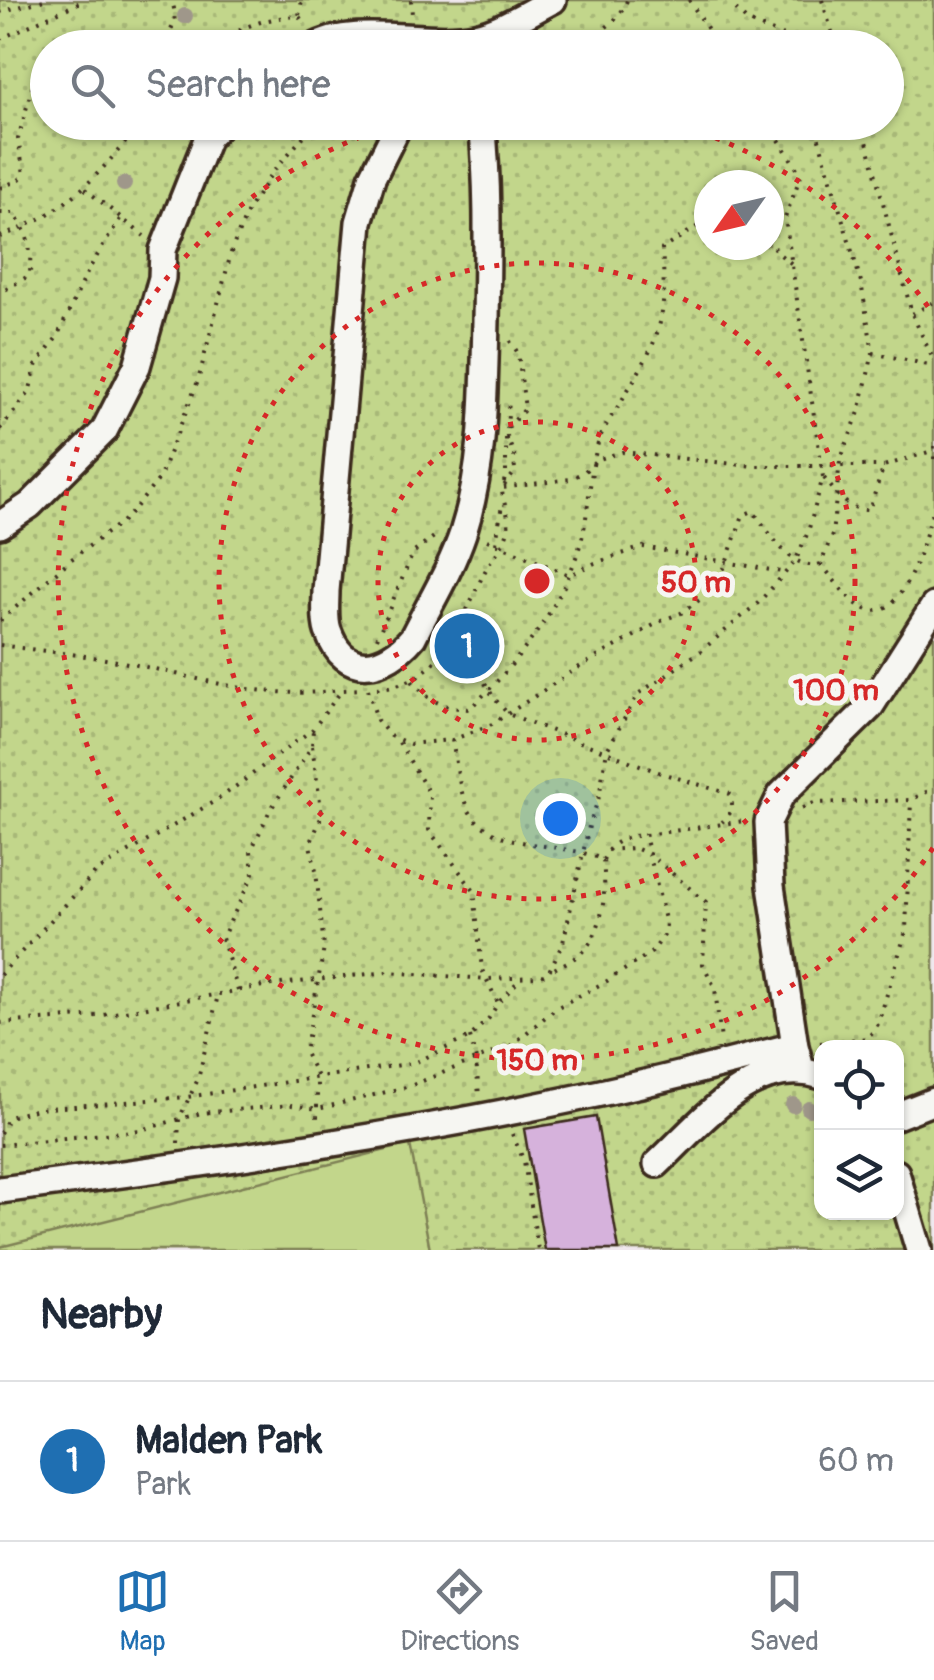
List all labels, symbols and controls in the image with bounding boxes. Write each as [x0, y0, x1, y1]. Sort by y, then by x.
search box [30, 30, 904, 140]
icon: search [65, 58, 120, 113]
text: Search here [145, 61, 331, 109]
north arrow [694, 170, 784, 260]
centre of rings [519, 563, 555, 599]
text: 50 m [661, 564, 731, 601]
pin: 1 [434, 608, 500, 684]
text: 100 m [793, 672, 879, 709]
your location [535, 793, 586, 844]
map controls [814, 1040, 904, 1220]
button: locate [814, 1040, 904, 1130]
text: 150 m [496, 1042, 578, 1079]
button: layers [814, 1130, 904, 1220]
text: Nearby [40, 1289, 162, 1341]
text: Malden Park [135, 1417, 322, 1465]
text: 1 [66, 1441, 79, 1481]
text: 60 m [818, 1441, 894, 1481]
text: Park [135, 1465, 191, 1505]
tab: Map [115, 1564, 170, 1659]
tab: Directions [400, 1564, 519, 1659]
tab: Saved [749, 1564, 819, 1659]

